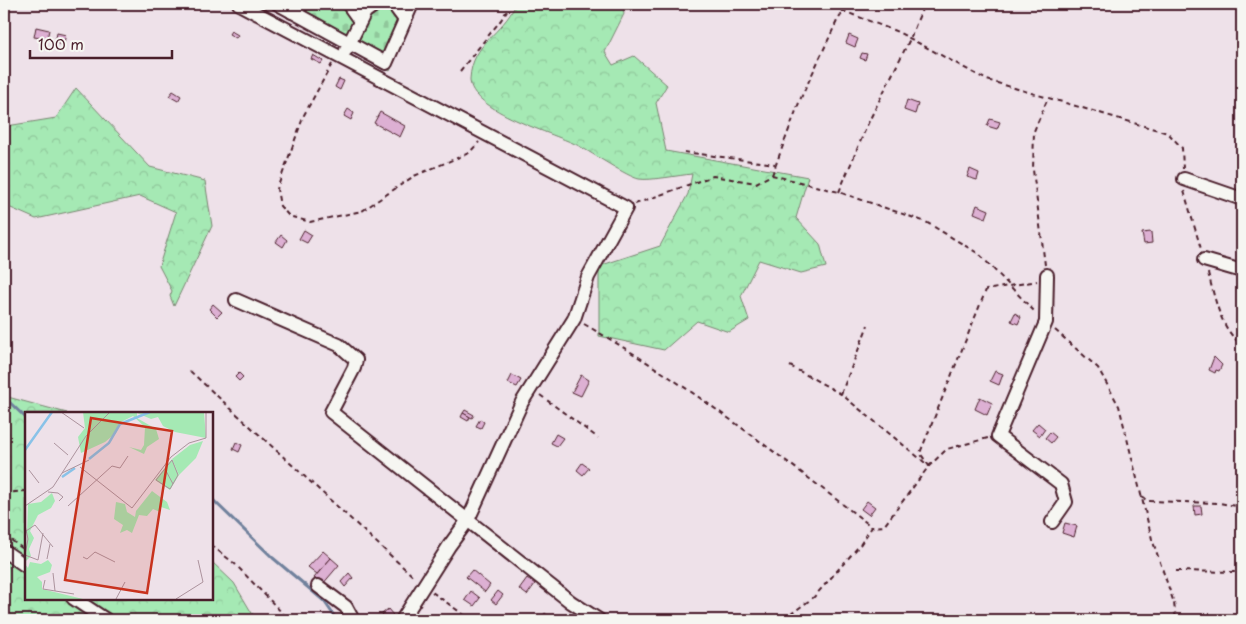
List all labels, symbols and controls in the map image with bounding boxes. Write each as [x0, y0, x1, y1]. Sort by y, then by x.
scale bar [30, 28, 172, 60]
text: 100 m [38, 32, 84, 55]
inset map [25, 412, 212, 599]

